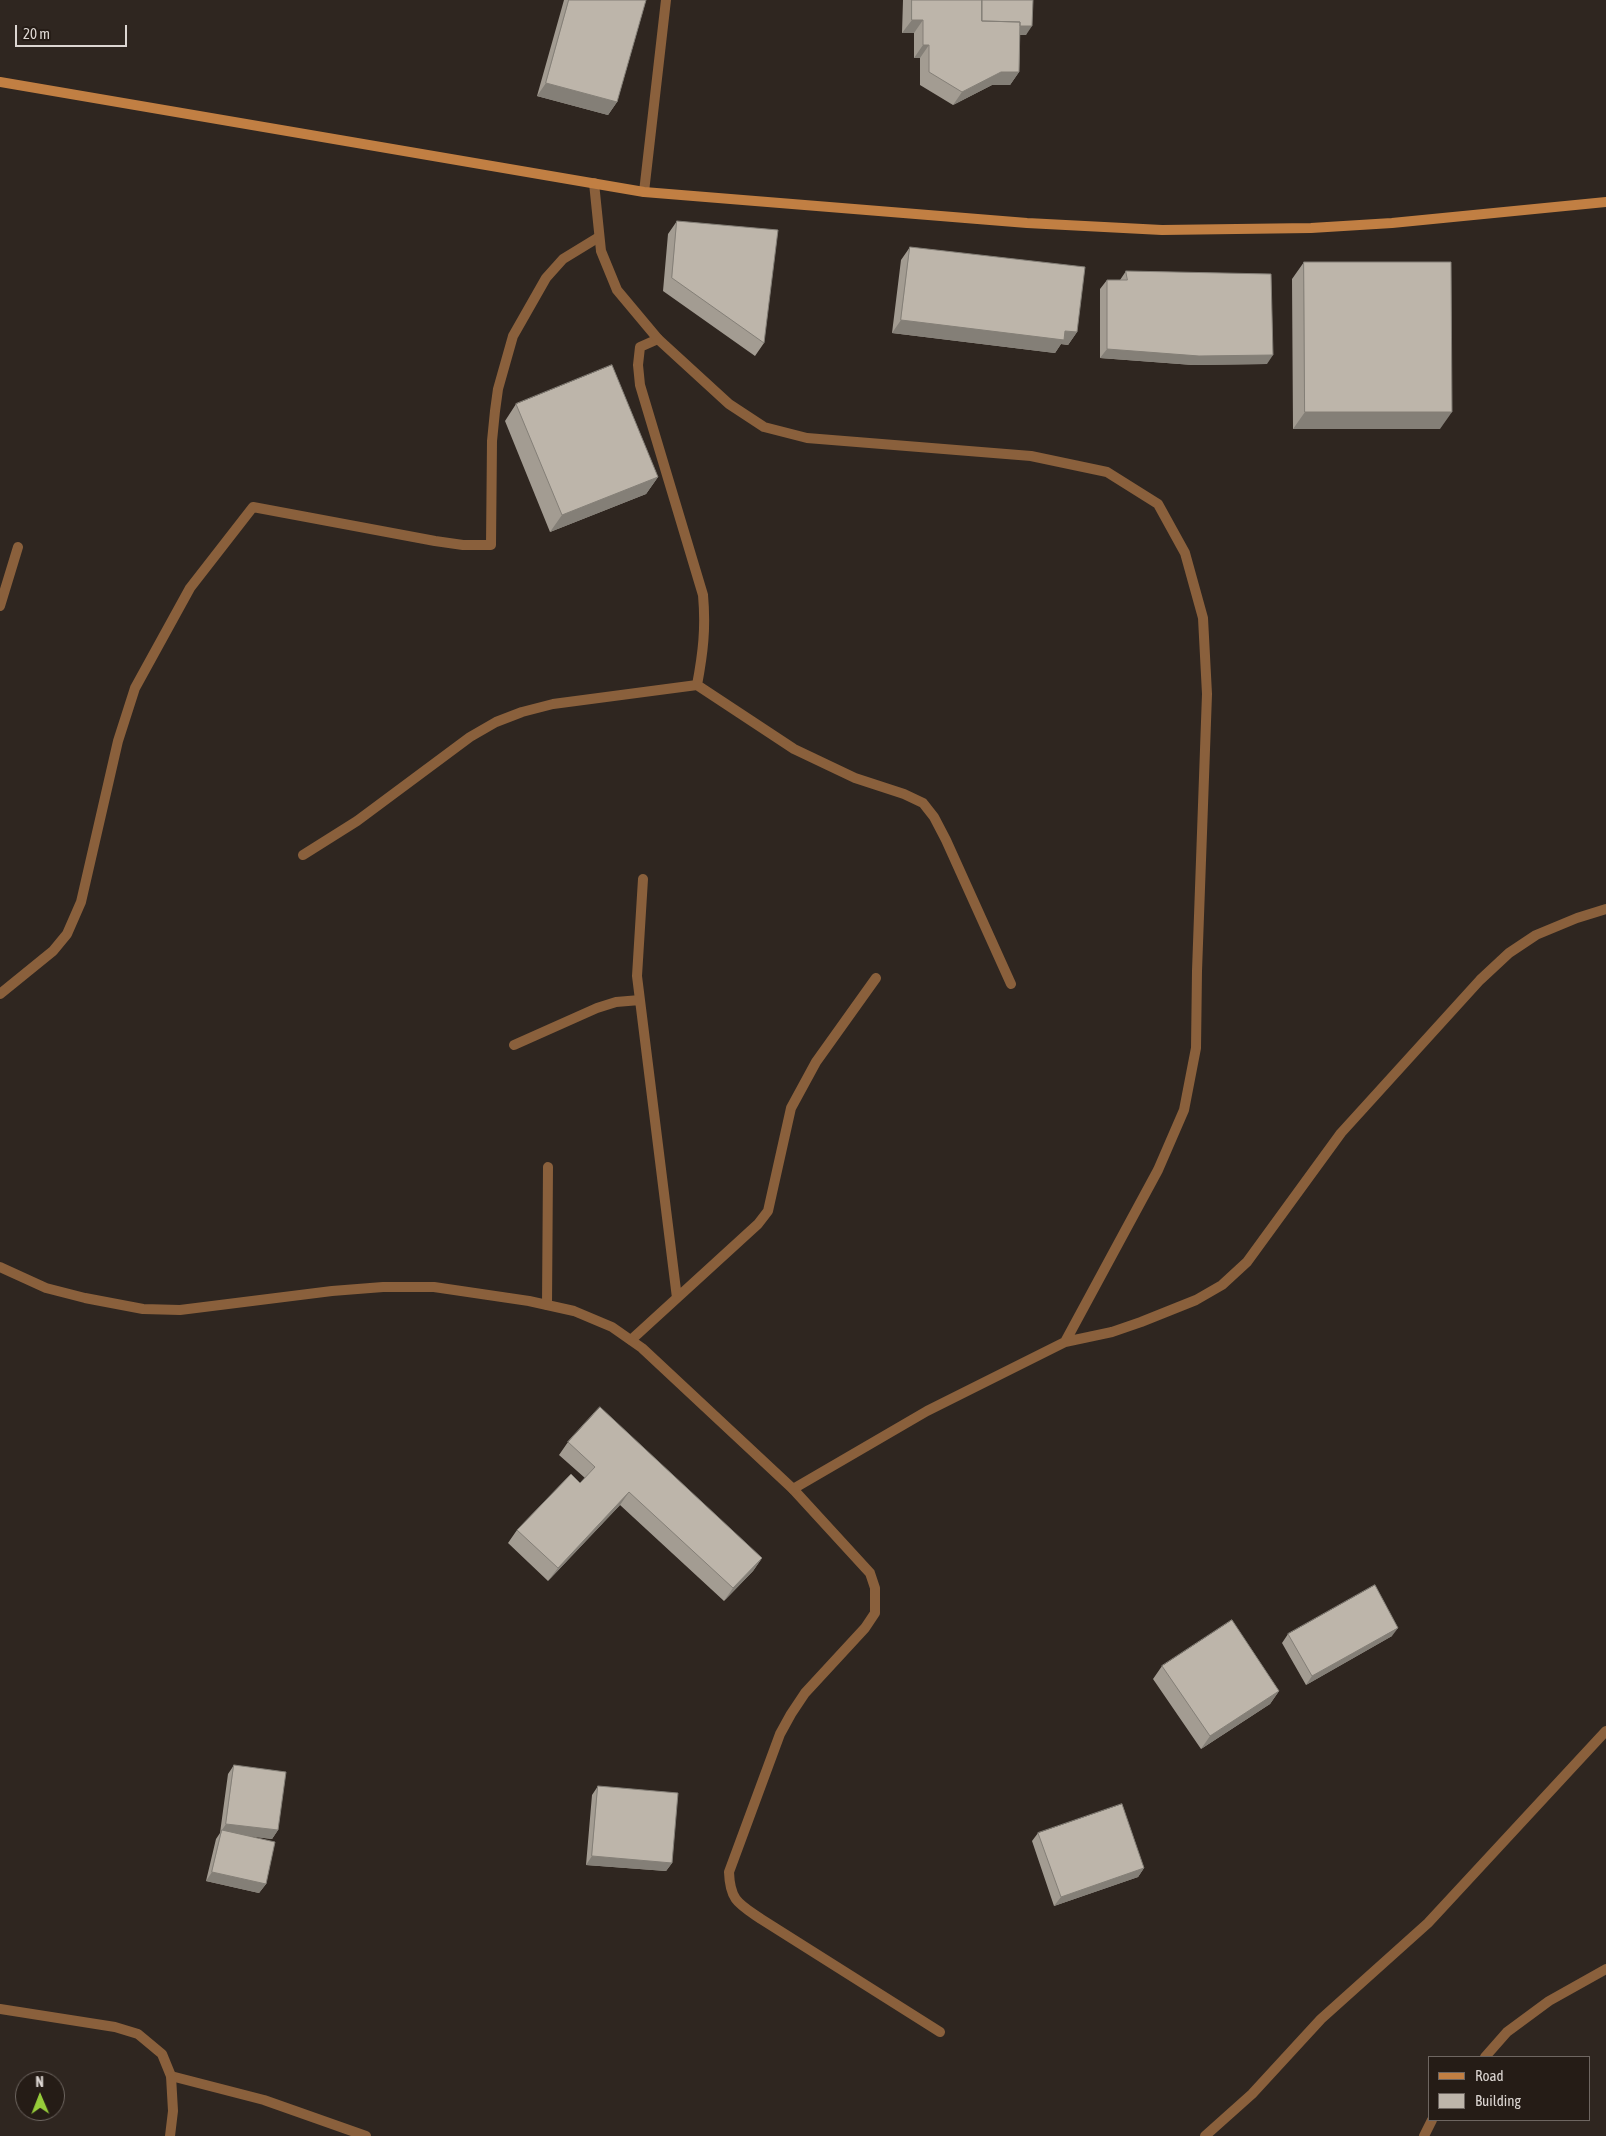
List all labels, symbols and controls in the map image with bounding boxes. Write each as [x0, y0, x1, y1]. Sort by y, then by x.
scale bar [18, 15, 130, 47]
text: 20 m [23, 25, 50, 42]
legend [1428, 2056, 1591, 2121]
text: Road [1475, 2067, 1504, 2084]
north arrow [15, 2071, 65, 2121]
text: N [35, 2074, 44, 2090]
text: Building [1475, 2092, 1521, 2109]

